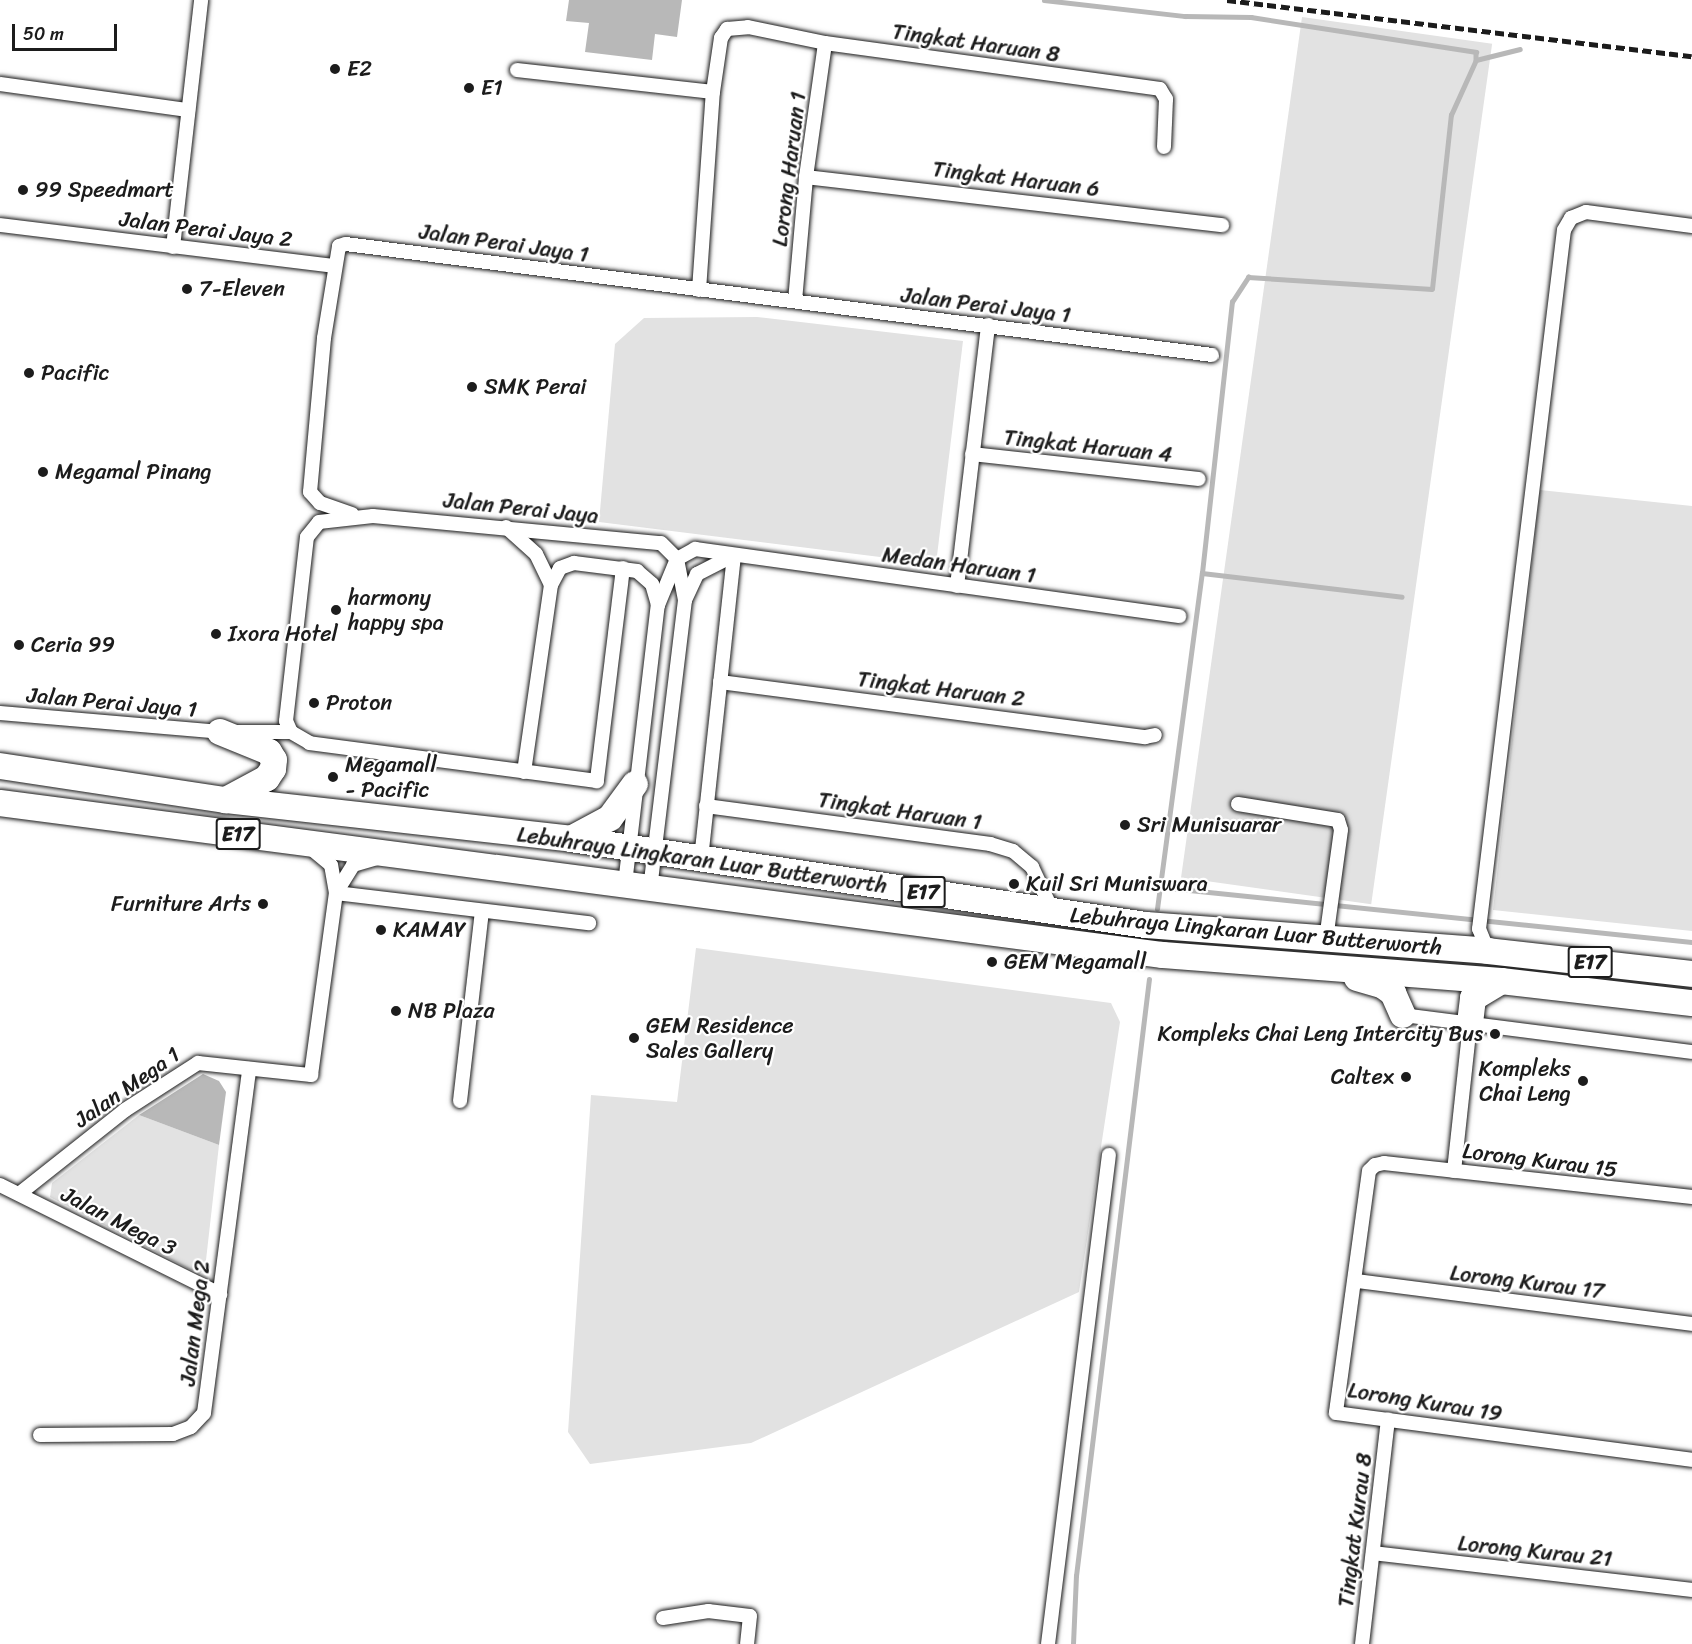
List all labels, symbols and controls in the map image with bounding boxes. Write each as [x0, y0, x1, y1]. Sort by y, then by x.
scale bar [15, 12, 120, 50]
text: 50 m [23, 18, 64, 50]
street label: Tingkat Haruan 8 [891, 18, 1061, 68]
place label: E2 [347, 56, 372, 82]
marker: E2 [328, 62, 342, 76]
place label: E1 [481, 75, 503, 101]
marker: E1 [462, 81, 476, 95]
street label: Lorong Haruan 1 [766, 90, 812, 248]
street label: Tingkat Haruan 6 [931, 156, 1101, 202]
place label: 99 Speedmart [35, 177, 174, 203]
marker: 99 Speedmart [16, 183, 30, 197]
street label: Jalan Perai Jaya 2 [118, 205, 294, 253]
street label: Jalan Perai Jaya 1 [417, 218, 591, 268]
place label: 7-Eleven [199, 276, 285, 302]
street label: Jalan Perai Jaya 1 [899, 281, 1073, 329]
marker: 7-Eleven [180, 282, 194, 296]
place label: Pacific [41, 360, 110, 386]
marker: Pacific [22, 366, 36, 380]
place label: SMK Perai [484, 374, 586, 400]
marker: SMK Perai [465, 380, 479, 394]
street label: Tingkat Haruan 4 [1003, 424, 1173, 468]
place label: Megamal Pinang [55, 459, 212, 485]
marker: Megamal Pinang [36, 465, 50, 479]
street label: Jalan Perai Jaya [442, 487, 600, 529]
street label: Medan Haruan 1 [880, 541, 1038, 589]
place label: harmony happy spa [348, 584, 444, 636]
marker: harmony happy spa [329, 603, 343, 617]
place label: Ixora Hotel [228, 621, 339, 647]
marker: Ixora Hotel [209, 627, 223, 641]
place label: Ceria 99 [31, 632, 115, 658]
marker: Ceria 99 [12, 638, 26, 652]
street label: Tingkat Haruan 2 [856, 666, 1026, 712]
street label: Jalan Perai Jaya 1 [25, 681, 199, 723]
place label: Proton [326, 690, 392, 716]
marker: Proton [307, 696, 321, 710]
place label: Megamall - Pacific [345, 751, 437, 802]
marker: Megamall - Pacific [326, 770, 340, 784]
street label: Tingkat Haruan 1 [817, 786, 983, 836]
place label: Sri Munisuarar [1137, 812, 1281, 838]
road number: E17 [216, 816, 260, 852]
marker: Sri Munisuarar [1118, 818, 1132, 832]
street label: Lebuhraya Lingkaran Luar Butterworth [516, 821, 888, 899]
place label: Kuil Sri Muniswara [1026, 871, 1208, 897]
road number: E17 [900, 874, 946, 910]
marker: Kuil Sri Muniswara [1007, 877, 1021, 891]
place label: Furniture Arts [111, 891, 251, 917]
marker: Furniture Arts [256, 897, 270, 911]
street label: Lebuhraya Lingkaran Luar Butterworth [1069, 902, 1443, 960]
place label: KAMAY [393, 917, 466, 943]
marker: KAMAY [374, 923, 388, 937]
road number: E17 [1568, 944, 1612, 980]
place label: GEM Megamall [1004, 949, 1146, 975]
marker: GEM Megamall [985, 955, 999, 969]
place label: NB Plaza [408, 998, 495, 1024]
marker: NB Plaza [389, 1004, 403, 1018]
place label: GEM Residence Sales Gallery [646, 1012, 794, 1064]
place label: Kompleks Chai Leng Intercity Bus [1157, 1021, 1483, 1047]
marker: Kompleks Chai Leng Intercity Bus [1488, 1027, 1502, 1041]
marker: GEM Residence Sales Gallery [627, 1031, 641, 1045]
street label: Jalan Mega 1 [69, 1041, 185, 1133]
place label: Kompleks Chai Leng [1478, 1055, 1571, 1106]
place label: Caltex [1331, 1064, 1394, 1090]
marker: Caltex [1399, 1070, 1413, 1084]
marker: Kompleks Chai Leng [1576, 1074, 1590, 1088]
street label: Lorong Kurau 15 [1461, 1137, 1619, 1183]
street label: Jalan Mega 3 [57, 1181, 181, 1261]
street label: Jalan Mega 2 [174, 1259, 216, 1387]
street label: Lorong Kurau 17 [1448, 1259, 1606, 1305]
street label: Lorong Kurau 19 [1346, 1377, 1504, 1427]
street label: Tingkat Kurau 8 [1332, 1451, 1378, 1609]
street label: Lorong Kurau 21 [1456, 1530, 1614, 1572]

